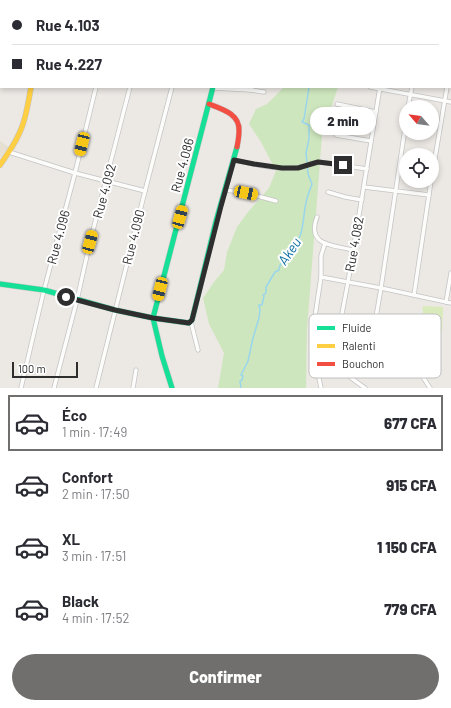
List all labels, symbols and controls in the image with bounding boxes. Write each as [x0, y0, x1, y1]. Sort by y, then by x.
text: Rue 4.103 [36, 16, 100, 34]
text: Rue 4.227 [36, 55, 102, 73]
north arrow [399, 100, 439, 140]
map controls [399, 100, 439, 188]
callout: 2 min [310, 107, 376, 135]
text: 2 min [327, 113, 359, 129]
car [73, 131, 91, 157]
street label: Rue 4.086 [167, 136, 197, 194]
button: locate [399, 148, 439, 188]
route end [334, 156, 352, 174]
street label: Rue 4.092 [89, 162, 119, 220]
car [233, 185, 259, 201]
car [171, 204, 189, 230]
street label: Rue 4.096 [43, 208, 73, 266]
street label: Rue 4.090 [118, 208, 148, 266]
street label: Rue 4.082 [341, 215, 367, 273]
car [81, 229, 99, 255]
water label: Akeu [274, 234, 304, 268]
car [151, 276, 169, 302]
route start [57, 288, 75, 306]
legend [309, 314, 441, 378]
text: Fluide [342, 321, 371, 334]
text: Ralenti [342, 339, 376, 352]
text: Bouchon [342, 357, 384, 370]
scale bar [12, 360, 78, 379]
text: 100 m [18, 362, 46, 375]
icon: car [14, 405, 50, 441]
text: Éco [62, 406, 87, 424]
text: 677 CFA [384, 414, 437, 432]
text: 1 min · 17:49 [62, 424, 127, 440]
icon: car [14, 467, 50, 503]
text: Confort [62, 468, 113, 486]
text: 915 CFA [386, 476, 437, 494]
text: 2 min · 17:50 [62, 486, 130, 502]
icon: car [14, 529, 50, 565]
text: XL [62, 530, 80, 548]
text: 1 150 CFA [377, 538, 437, 556]
text: 3 min · 17:51 [62, 548, 126, 564]
icon: car [14, 591, 50, 627]
text: Black [62, 592, 99, 610]
text: 779 CFA [384, 600, 437, 618]
text: 4 min · 17:52 [62, 610, 130, 626]
button: Confirmer [12, 654, 439, 700]

